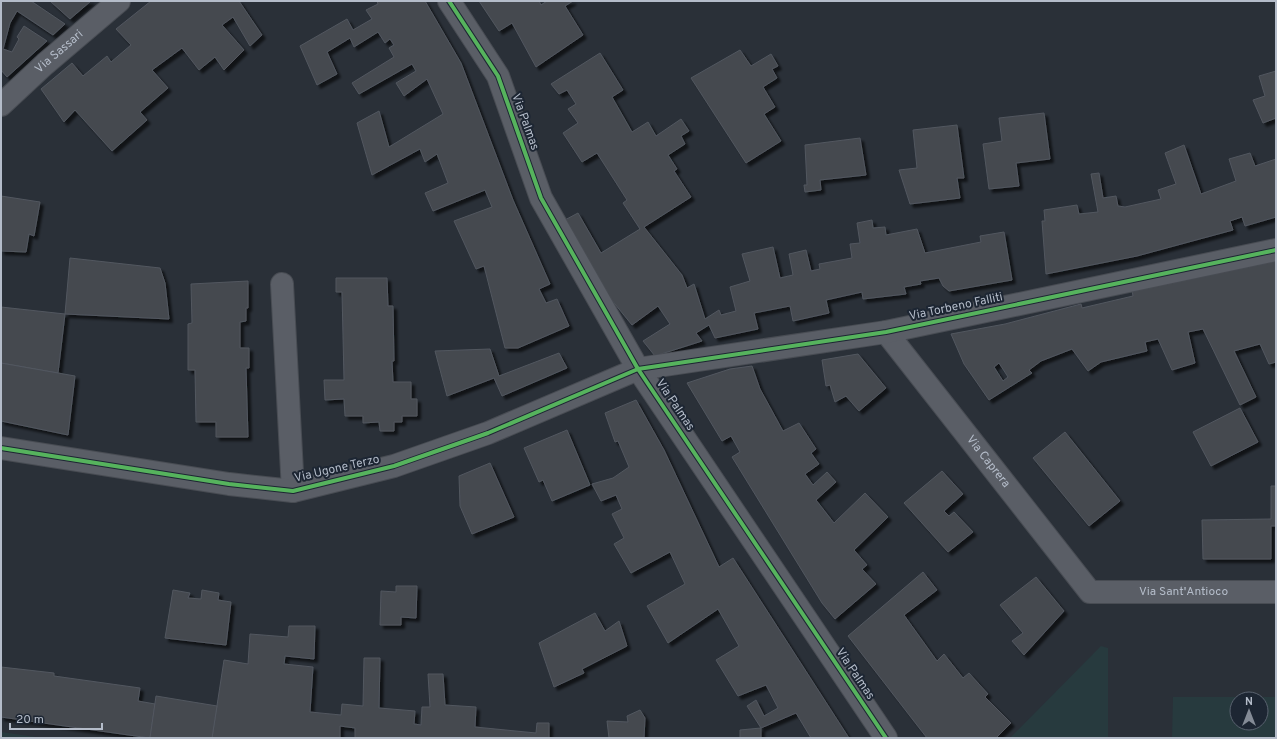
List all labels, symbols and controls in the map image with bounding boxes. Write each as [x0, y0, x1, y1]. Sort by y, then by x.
street label: Via Sassari [32, 27, 87, 77]
street label: Via Palmas [507, 92, 543, 152]
street label: Via Torbeno Falliti [908, 289, 1004, 325]
street label: Via Palmas [652, 376, 698, 434]
street label: Via Caprera [962, 432, 1013, 491]
street label: Via Ugone Terzo [293, 451, 381, 487]
street label: Via Sant'Antioco [1139, 584, 1228, 600]
street label: Via Palmas [832, 645, 878, 703]
north arrow [1229, 691, 1269, 731]
text: N [1245, 695, 1253, 709]
scale bar [10, 705, 102, 731]
text: 20 m [16, 712, 44, 728]

